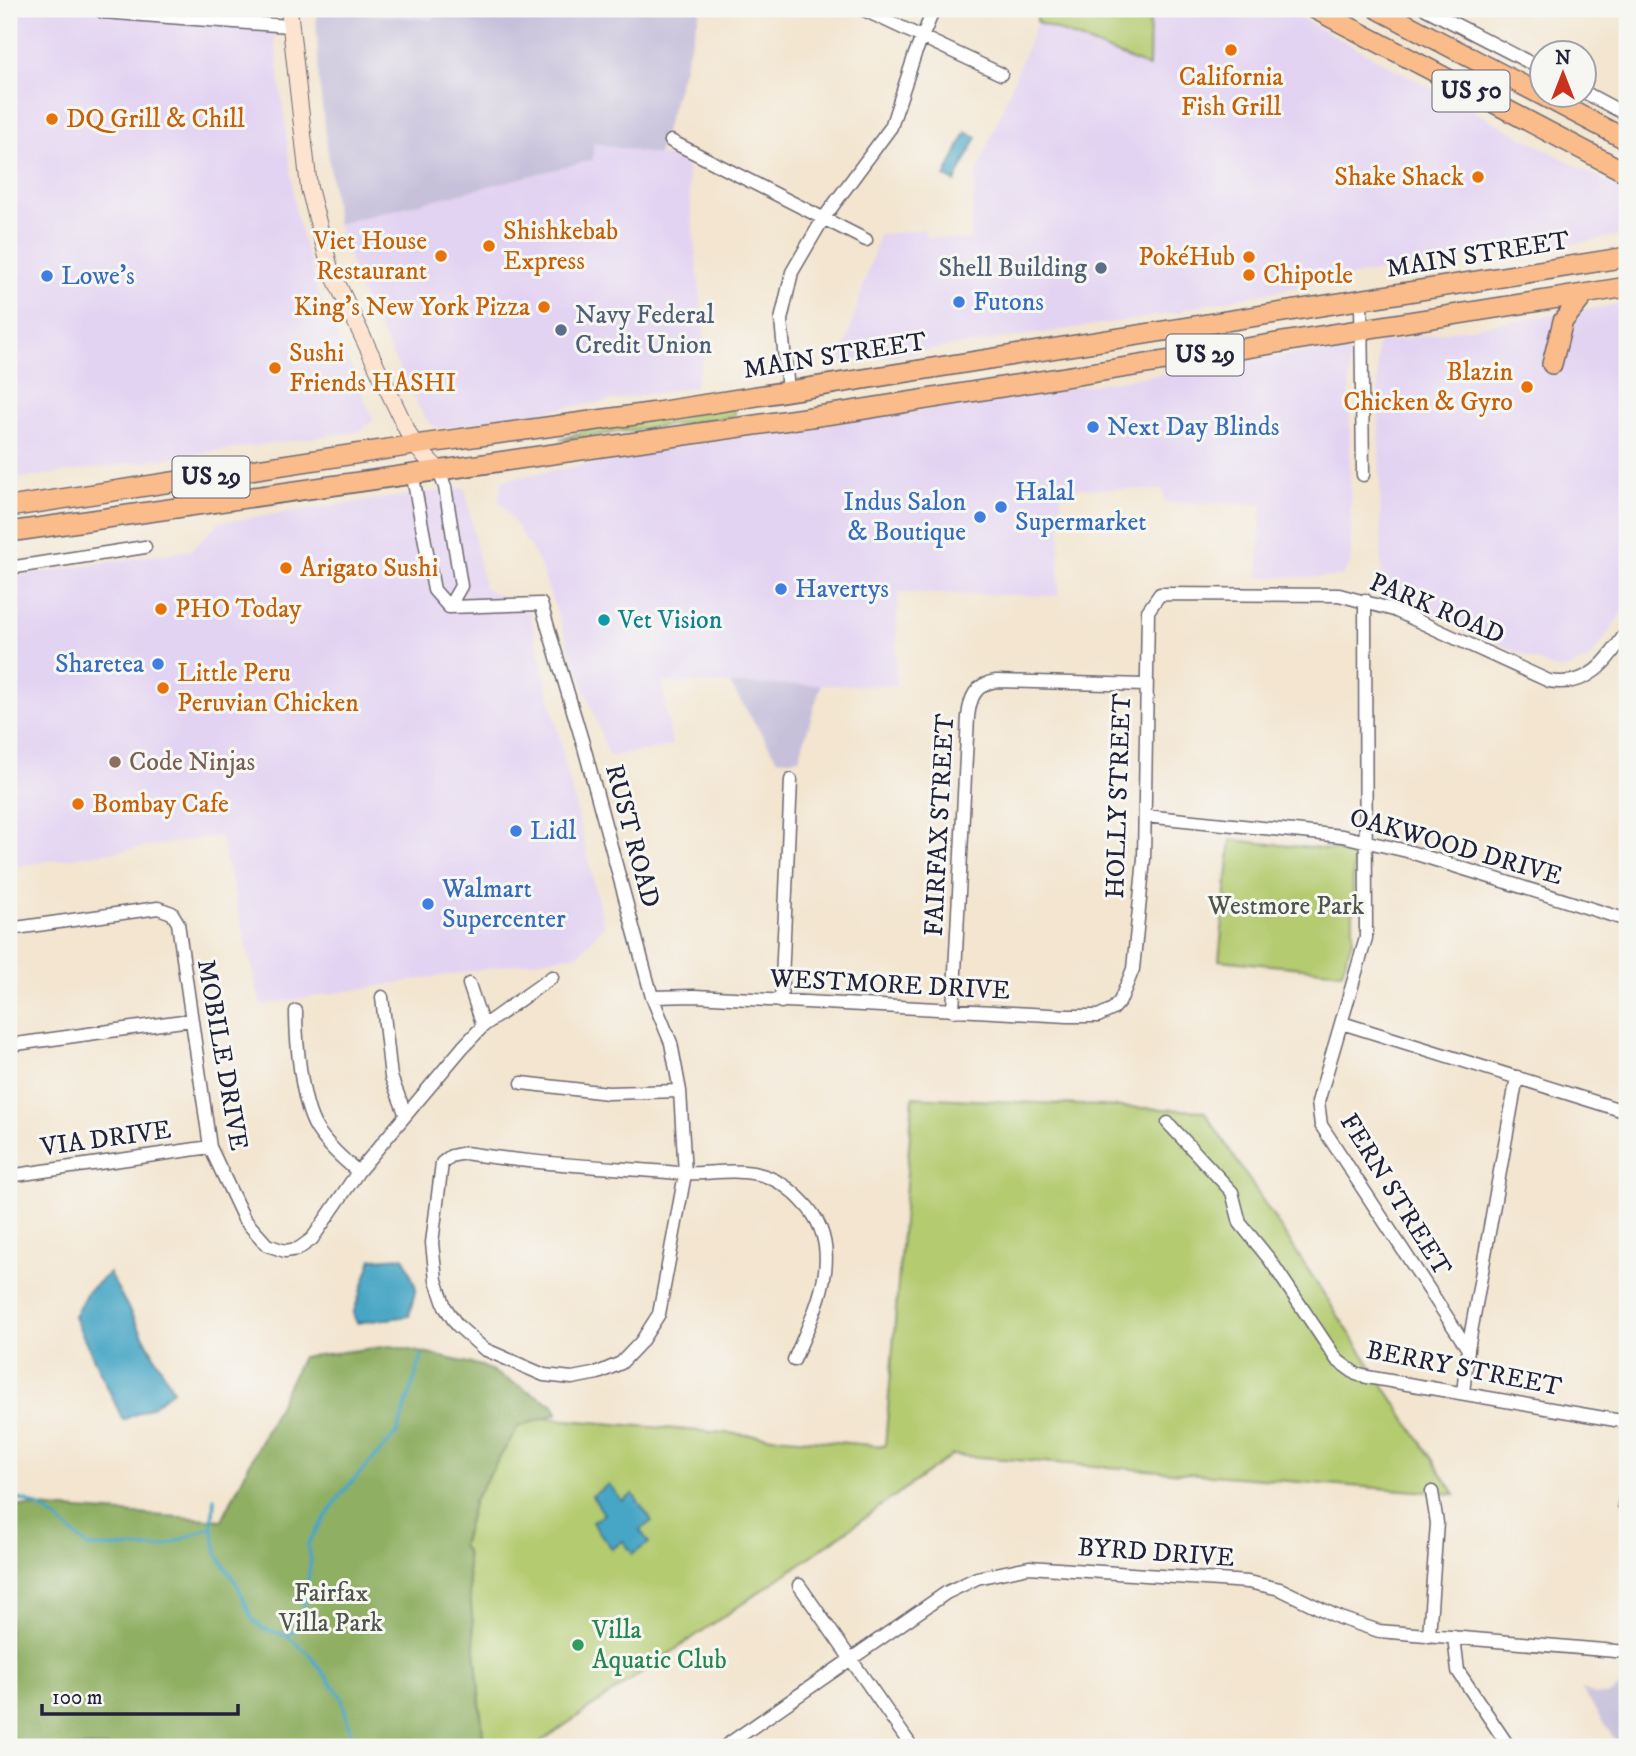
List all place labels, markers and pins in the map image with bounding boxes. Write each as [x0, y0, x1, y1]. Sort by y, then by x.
marker: California Fish Grill [1223, 42, 1239, 58]
place label: California Fish Grill [1179, 61, 1283, 124]
place label: DQ Grill & Chill [66, 103, 245, 136]
marker: DQ Grill & Chill [44, 111, 60, 127]
place label: Shake Shack [1334, 161, 1464, 194]
marker: Shake Shack [1470, 169, 1486, 185]
place label: Shishkebab Express [503, 215, 618, 278]
place label: Viet House Restaurant [312, 225, 427, 288]
marker: Shishkebab Express [481, 238, 497, 254]
place label: PokéHub [1138, 241, 1235, 274]
marker: Viet House Restaurant [433, 248, 449, 264]
marker: PokéHub [1241, 249, 1257, 265]
place label: Shell Building [938, 252, 1087, 285]
place label: Chipotle [1263, 259, 1353, 292]
place label: Lowe's [61, 260, 135, 293]
marker: Shell Building [1093, 260, 1109, 276]
marker: Chipotle [1241, 267, 1257, 283]
marker: Lowe's [39, 268, 55, 284]
place label: Futons [973, 286, 1044, 319]
place label: King's New York Pizza [293, 291, 530, 324]
marker: Futons [951, 294, 967, 310]
marker: King's New York Pizza [536, 299, 552, 315]
place label: Navy Federal Credit Union [575, 299, 715, 362]
marker: Navy Federal Credit Union [553, 322, 569, 338]
place label: Sushi Friends HASHI [289, 337, 456, 400]
place label: Blazin Chicken & Gyro [1343, 356, 1513, 419]
marker: Sushi Friends HASHI [267, 360, 283, 376]
marker: Blazin Chicken & Gyro [1519, 379, 1535, 395]
place label: Next Day Blinds [1107, 411, 1279, 444]
marker: Next Day Blinds [1085, 419, 1101, 435]
place label: Halal Supermarket [1015, 476, 1147, 539]
place label: Indus Salon & Boutique [843, 486, 966, 549]
marker: Halal Supermarket [993, 499, 1009, 515]
marker: Indus Salon & Boutique [972, 509, 988, 525]
place label: Arigato Sushi [300, 552, 438, 585]
marker: Arigato Sushi [278, 560, 294, 576]
place label: Havertys [795, 573, 889, 606]
marker: Havertys [773, 581, 789, 597]
place label: PHO Today [175, 593, 302, 626]
marker: PHO Today [153, 601, 169, 617]
place label: Vet Vision [617, 604, 723, 637]
marker: Vet Vision [596, 612, 612, 628]
place label: Sharetea [55, 648, 144, 681]
marker: Sharetea [150, 656, 166, 672]
place label: Little Peru Peruvian Chicken [177, 657, 359, 720]
marker: Little Peru Peruvian Chicken [155, 680, 171, 696]
place label: Code Ninjas [129, 746, 255, 779]
marker: Code Ninjas [107, 754, 123, 770]
place label: Bombay Cafe [92, 788, 229, 821]
marker: Bombay Cafe [70, 796, 86, 812]
place label: Lidl [530, 815, 576, 848]
marker: Lidl [508, 823, 524, 839]
place label: Walmart Supercenter [441, 873, 566, 936]
marker: Walmart Supercenter [420, 896, 436, 912]
place label: Villa Aquatic Club [591, 1614, 727, 1677]
marker: Villa Aquatic Club [570, 1637, 586, 1653]

